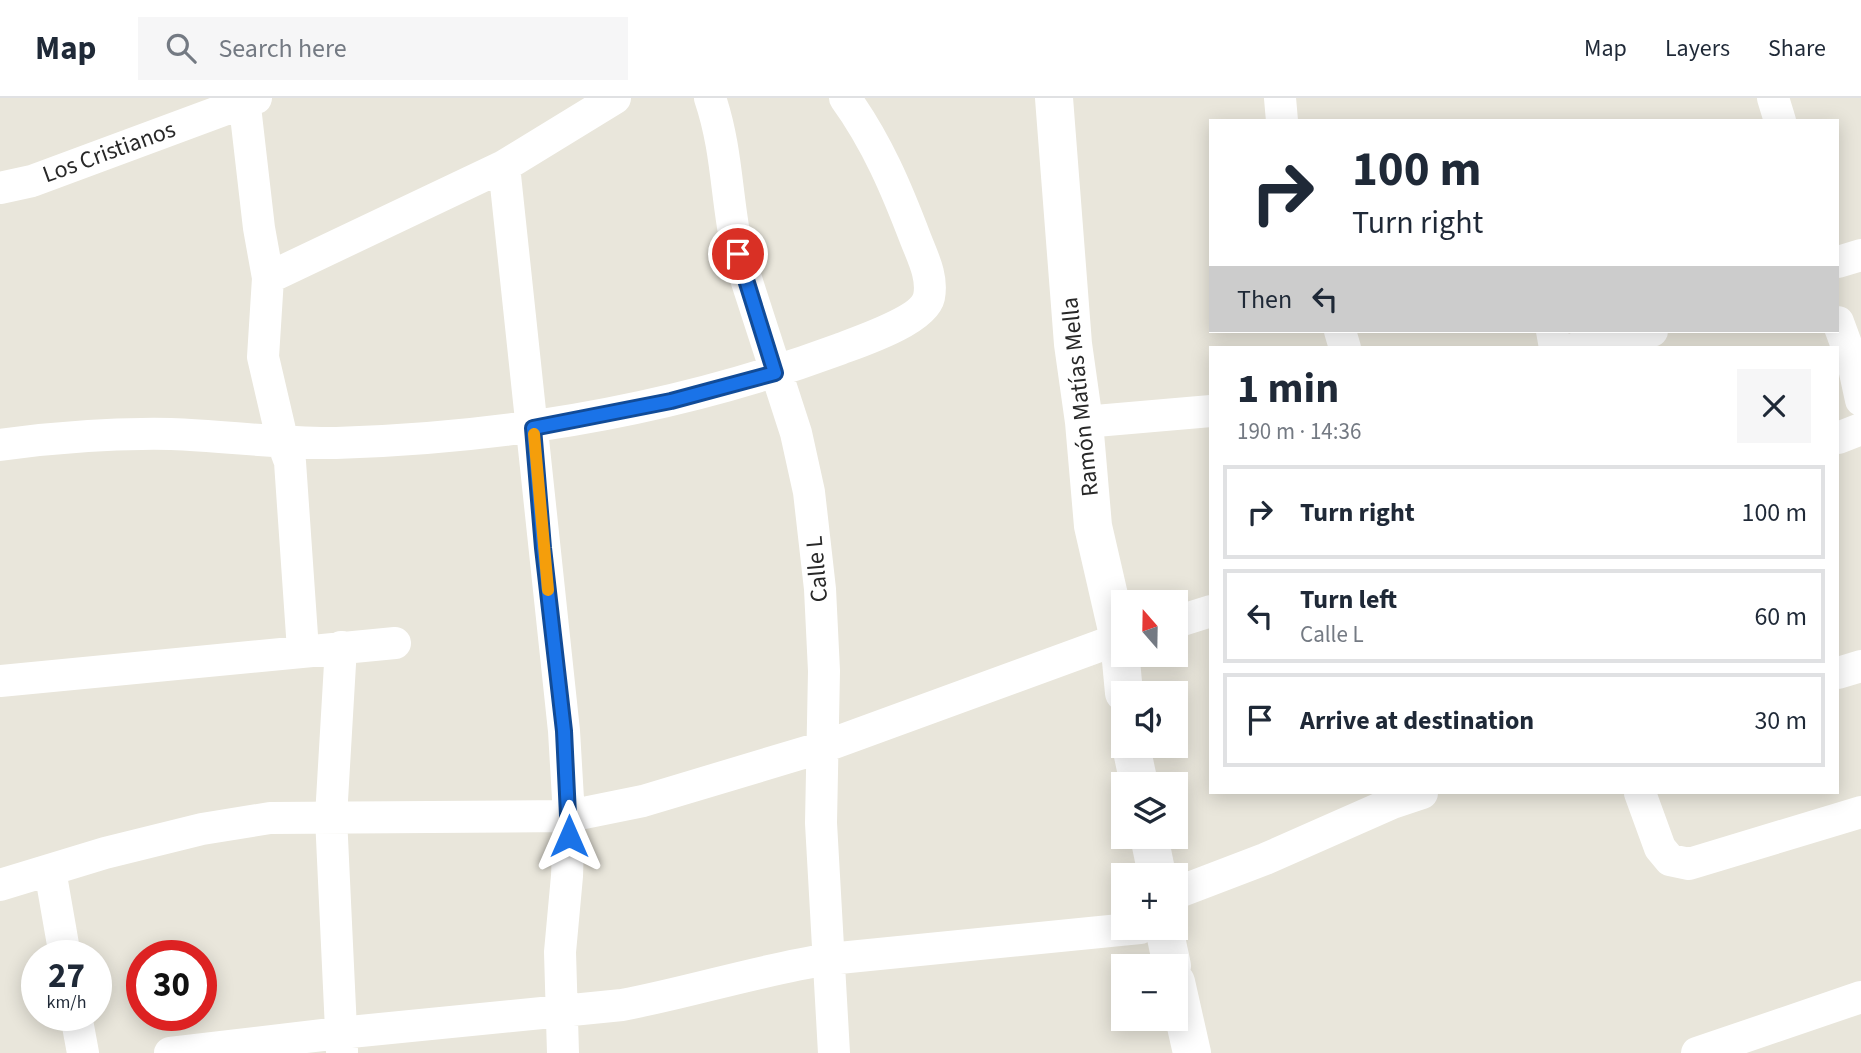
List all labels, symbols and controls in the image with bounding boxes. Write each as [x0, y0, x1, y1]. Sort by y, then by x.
search box [138, 17, 628, 80]
text: Map [35, 25, 96, 72]
icon: search [162, 29, 200, 67]
text: Search here [218, 30, 347, 67]
text: Map [1584, 31, 1627, 66]
text: Layers [1665, 31, 1730, 66]
text: Share [1768, 31, 1826, 66]
street label: Los Cristianos [38, 112, 180, 192]
text: 100 m [1352, 135, 1481, 205]
icon: right [1237, 147, 1328, 238]
text: Turn right [1352, 200, 1483, 246]
pin [708, 224, 768, 284]
icon: arrive [719, 235, 757, 273]
icon: left [1306, 280, 1344, 318]
text: Then [1237, 281, 1292, 318]
street label: Ramón Matías Mella [1052, 296, 1108, 498]
text: 1 min [1237, 359, 1339, 419]
button: close [1737, 369, 1811, 443]
text: 190 m · 14:36 [1237, 415, 1361, 448]
icon: right [1241, 493, 1279, 531]
text: Turn right [1300, 494, 1415, 531]
text: 100 m [1741, 494, 1807, 531]
street label: Calle L [797, 534, 837, 604]
text: Turn left [1300, 581, 1397, 618]
north arrow [1111, 590, 1188, 667]
map controls [1111, 590, 1188, 1031]
icon: left [1241, 597, 1279, 635]
text: 60 m [1754, 598, 1807, 635]
text: Calle L [1300, 618, 1364, 651]
button: sound [1111, 681, 1188, 758]
icon: arrive [1241, 701, 1279, 739]
text: Arrive at destination [1300, 702, 1534, 739]
text: 30 m [1754, 702, 1807, 739]
button: layers [1111, 772, 1188, 849]
position arrow [532, 799, 606, 873]
button: + [1111, 863, 1188, 940]
speed limit sign: 30 [126, 940, 217, 1031]
text: 27 [48, 951, 85, 1001]
button: − [1111, 954, 1188, 1031]
text: km/h [47, 990, 86, 1015]

